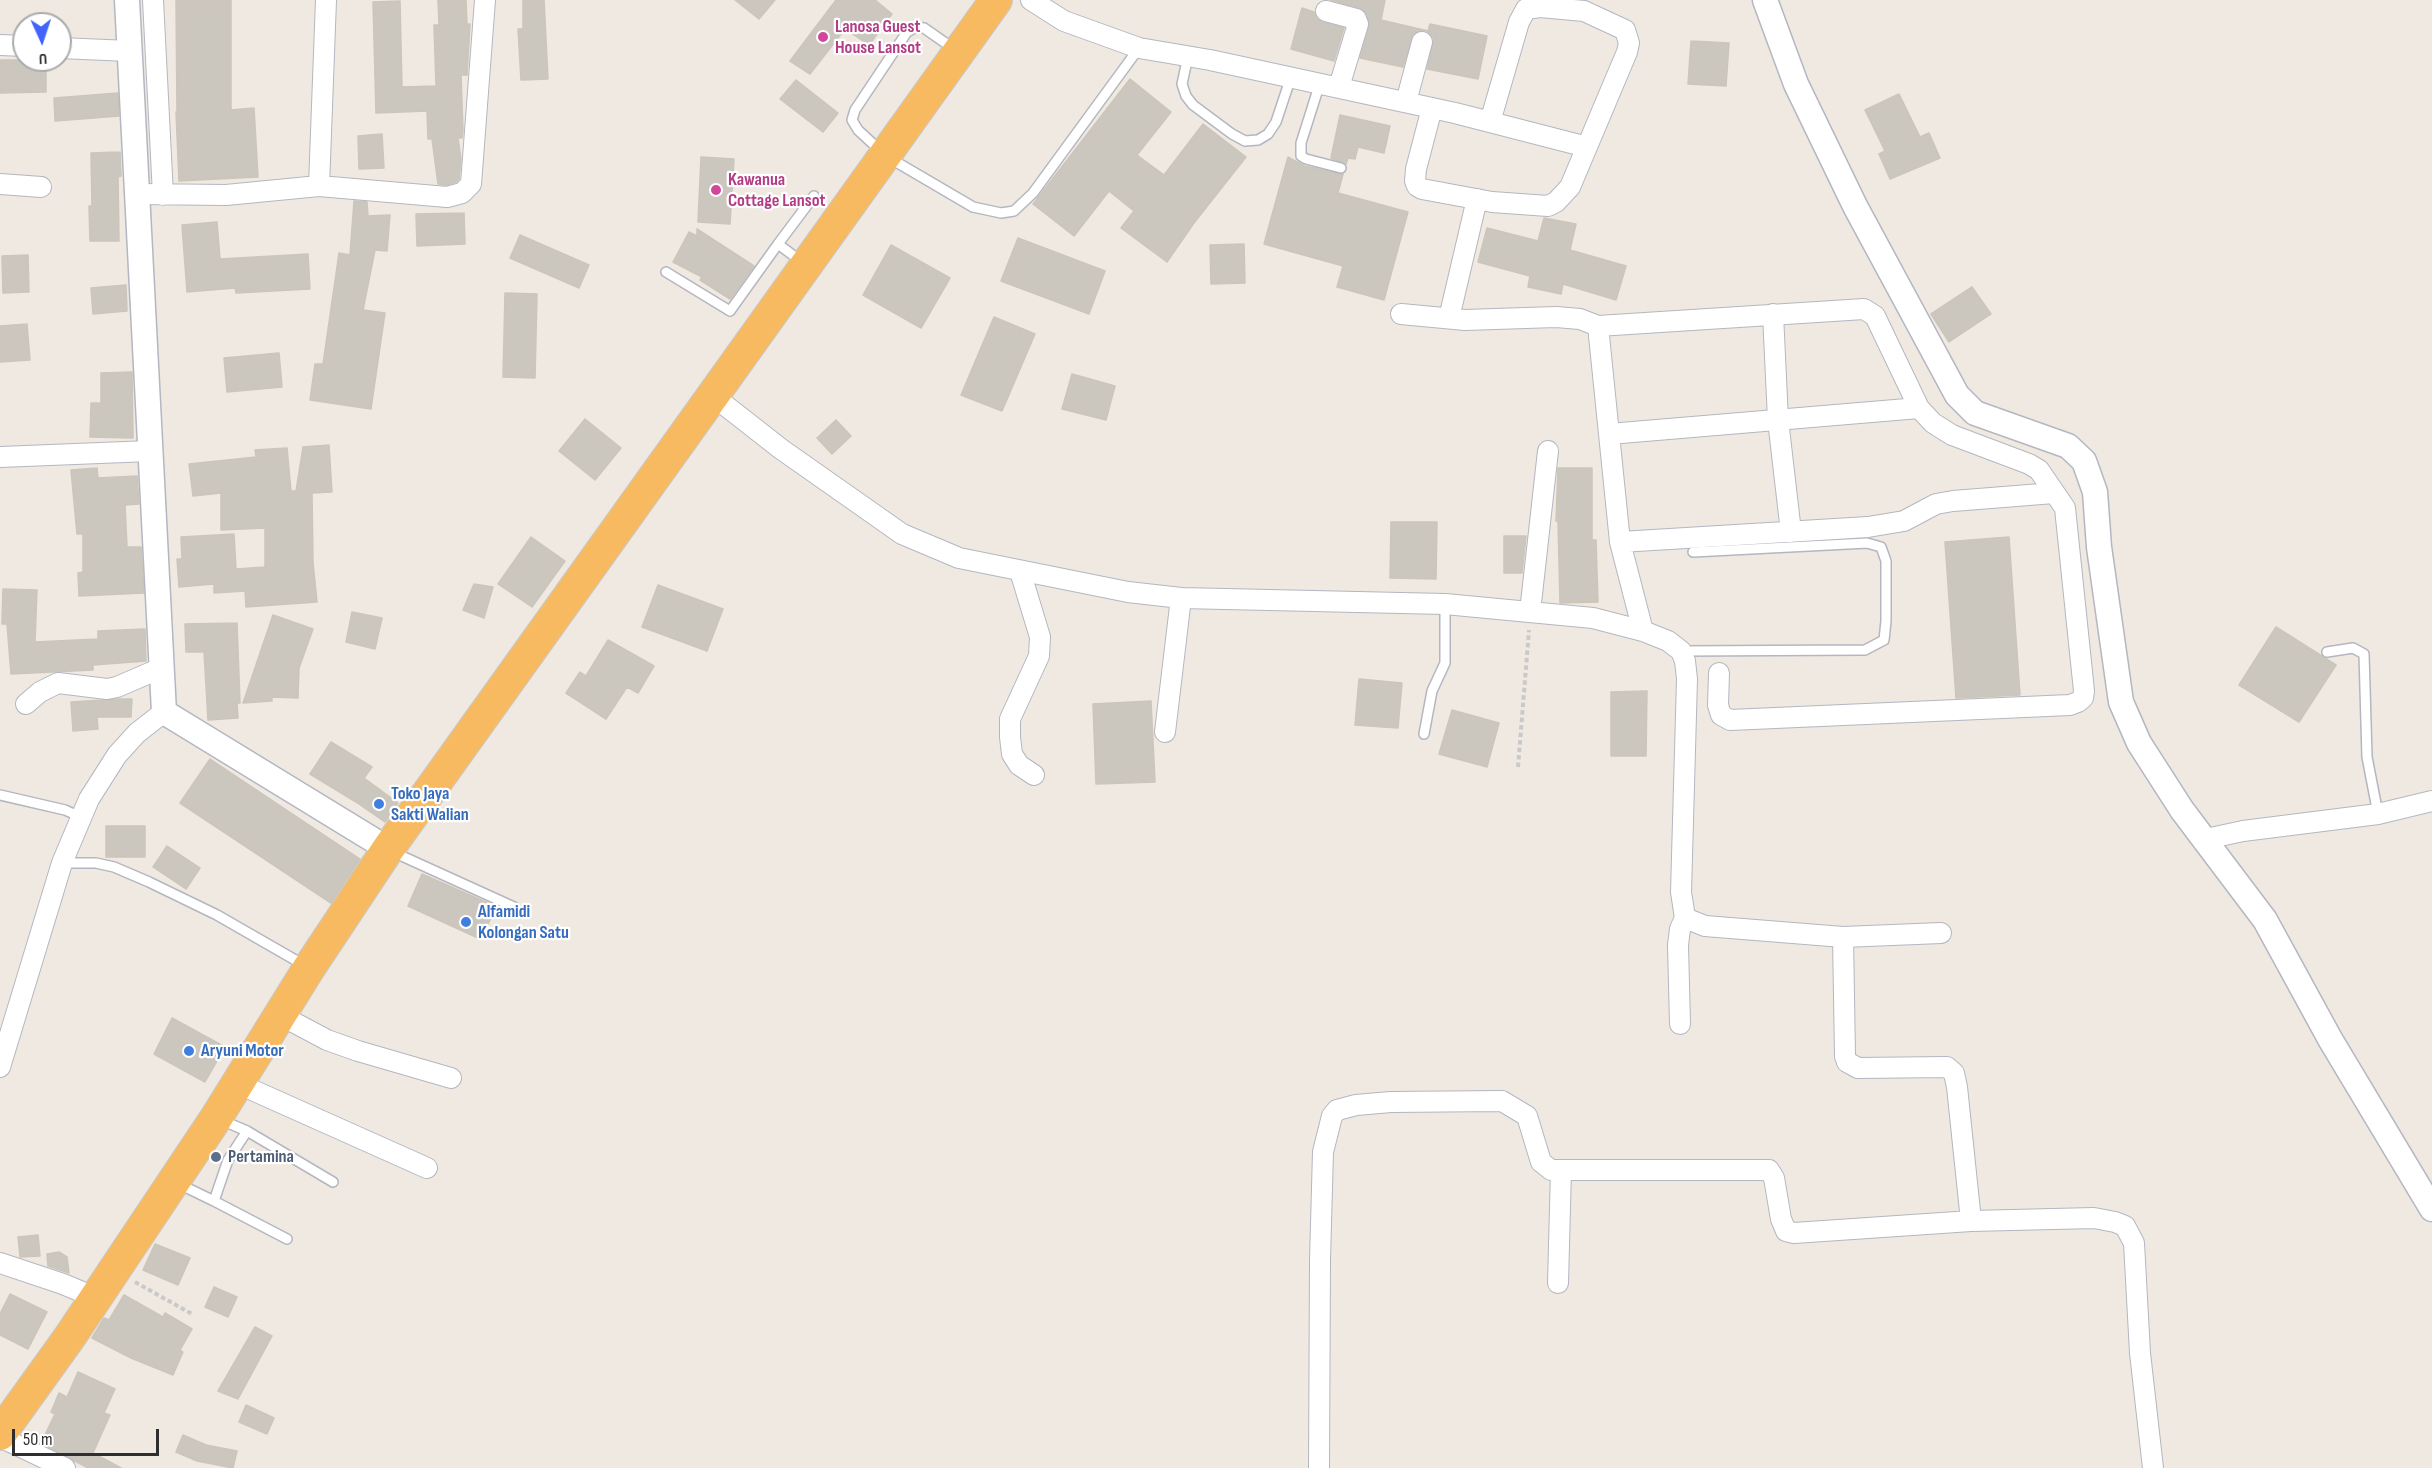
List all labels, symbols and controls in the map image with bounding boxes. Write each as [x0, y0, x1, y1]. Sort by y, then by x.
north arrow [12, 12, 72, 72]
place label: Lanosa Guest House Lansot [835, 16, 921, 58]
marker: Lanosa Guest House Lansot [816, 30, 830, 44]
text: U [38, 49, 48, 68]
place label: Kawanua Cottage Lansot [728, 169, 825, 212]
marker: Kawanua Cottage Lansot [709, 183, 723, 197]
place label: Toko Jaya Sakti Walian [391, 783, 469, 826]
marker: Toko Jaya Sakti Walian [372, 797, 386, 811]
place label: Alfamidi Kolongan Satu [478, 901, 569, 944]
marker: Alfamidi Kolongan Satu [459, 915, 473, 929]
place label: Aryuni Motor [201, 1040, 284, 1062]
marker: Aryuni Motor [182, 1044, 196, 1058]
place label: Pertamina [228, 1146, 294, 1168]
marker: Pertamina [209, 1150, 223, 1164]
scale bar [15, 1417, 162, 1455]
text: 50 m [23, 1429, 53, 1450]

